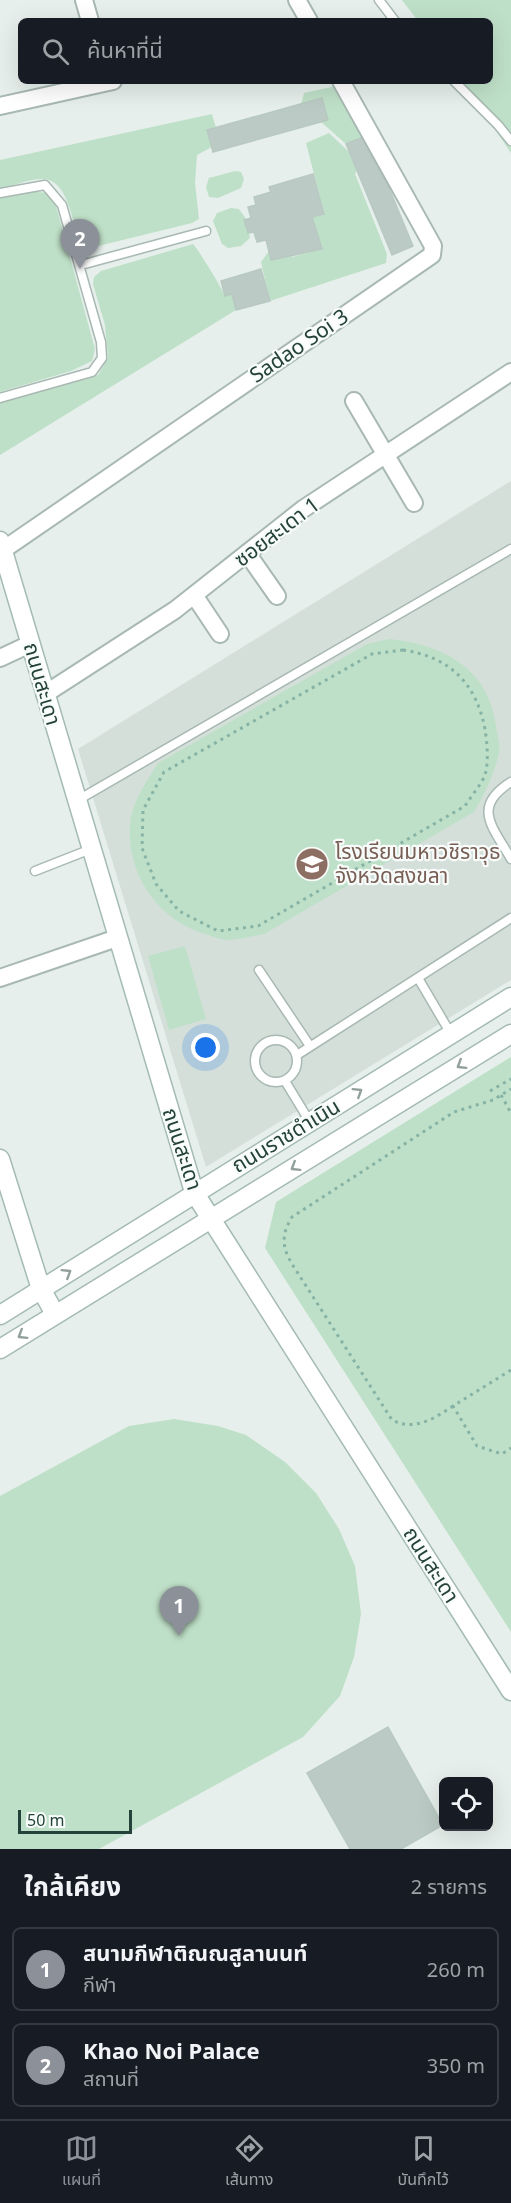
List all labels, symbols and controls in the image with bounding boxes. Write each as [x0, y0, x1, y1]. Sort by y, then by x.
search box [18, 18, 493, 84]
text: ค้นหาที่นี่ [87, 34, 163, 64]
icon: search [39, 35, 72, 68]
pin: 2 [60, 220, 100, 269]
street label: Sadao Soi 3 [244, 302, 353, 388]
street label: ซอยสะเดา 1 [228, 490, 325, 573]
street label: ถนนสะเดา [18, 639, 68, 728]
place label: โรงเรียนมหาวชิราวุธ จังหวัดสงขลา [335, 837, 501, 889]
school or university icon: โรงเรียนมหาวชิราวุธ จังหวัดสงขลา [294, 846, 330, 882]
your location [191, 1033, 220, 1062]
one-way arrow [457, 1057, 467, 1069]
one-way arrow [352, 1088, 362, 1100]
street label: ถนนราชดำเนิน [226, 1092, 345, 1179]
street label: ถนนสะเดา [157, 1104, 209, 1193]
one-way arrow [291, 1159, 301, 1171]
one-way arrow [61, 1269, 72, 1280]
one-way arrow [17, 1328, 28, 1339]
street label: ถนนสะเดา [397, 1521, 466, 1608]
pin: 1 [160, 1586, 198, 1636]
map controls [439, 1777, 493, 1831]
button: locate [439, 1777, 493, 1831]
scale bar [18, 1807, 132, 1834]
text: 50 m [27, 1809, 64, 1831]
text: ใกล้เคียง [24, 1868, 121, 1904]
text: 2 รายการ [411, 1873, 487, 1900]
text: สนามกีฬาติณณสูลานนท์ [83, 1937, 307, 1967]
text: 1 [40, 1956, 51, 1983]
text: 260 m [427, 1956, 485, 1983]
text: กีฬา [83, 1971, 116, 1998]
text: Khao Noi Palace [83, 2035, 260, 2065]
text: 2 [40, 2052, 51, 2079]
text: 350 m [427, 2052, 485, 2079]
text: สถานที่ [83, 2065, 139, 2092]
tab: แผนที่ [62, 2132, 101, 2192]
tab: เส้นทาง [225, 2132, 273, 2192]
tab: บันทึกไว้ [398, 2132, 449, 2192]

